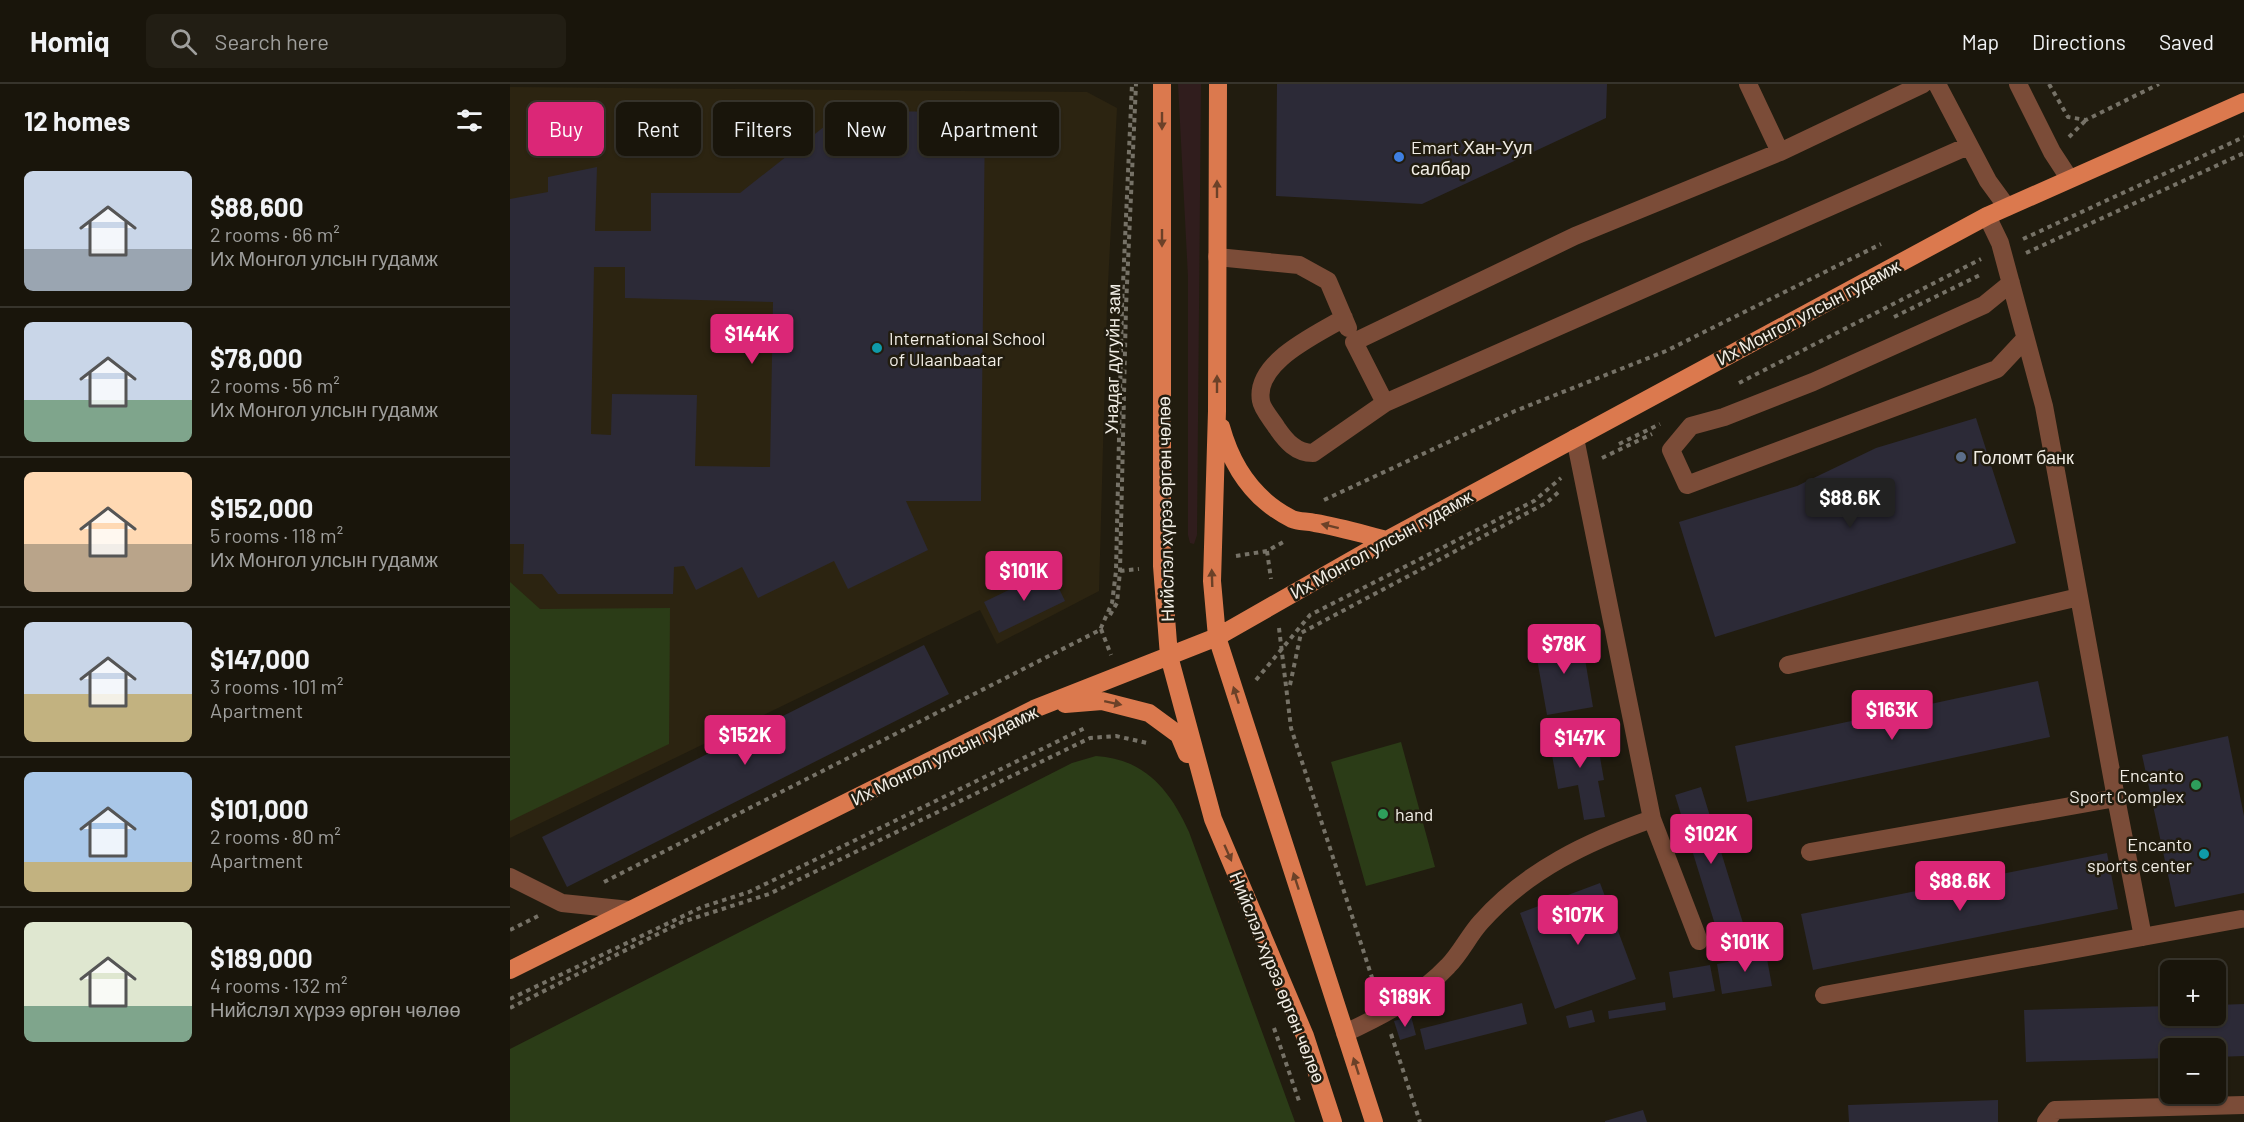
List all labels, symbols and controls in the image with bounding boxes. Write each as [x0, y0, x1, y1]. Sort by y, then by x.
search box [146, 14, 566, 68]
text: Homiq [30, 24, 110, 58]
icon: search [167, 25, 200, 58]
text: Search here [215, 28, 329, 54]
text: Map [1962, 29, 1999, 54]
text: Directions [2032, 29, 2126, 54]
text: Saved [2159, 29, 2214, 54]
chip: Buy [528, 102, 604, 156]
chip: Rent [616, 102, 701, 156]
chip: Filters [713, 102, 813, 156]
chip: New [825, 102, 907, 156]
chip: Apartment [919, 102, 1059, 156]
icon: filters [453, 104, 486, 137]
text: 12 homes [24, 105, 130, 136]
one-way arrow [1157, 112, 1167, 131]
place label: Emart Хан-Уул салбар [1411, 136, 1533, 179]
marker: Emart Хан-Уул салбар [1392, 150, 1406, 164]
one-way arrow [1212, 179, 1222, 198]
text: $88,600 [210, 191, 304, 222]
icon: home [72, 195, 144, 267]
text: 2 rooms · 66 m² [210, 222, 340, 246]
one-way arrow [1157, 229, 1167, 248]
text: Их Монгол улсын гудамж [210, 246, 438, 270]
street label: Их Монгол улсын гудамж [1712, 254, 1904, 370]
street label: Унадаг дугуйн зам [1100, 284, 1124, 434]
pin: $144K [710, 314, 794, 365]
text: $144K [724, 321, 780, 345]
place label: International School of Ulaanbaatar [889, 327, 1045, 370]
marker: International School of Ulaanbaatar [870, 341, 884, 355]
text: $78,000 [210, 342, 303, 373]
icon: home [72, 346, 144, 418]
text: 2 rooms · 56 m² [210, 373, 340, 397]
one-way arrow [1212, 374, 1222, 393]
street label: Нийслэл хүрээ өргөн чөлөө [1152, 396, 1178, 622]
text: Их Монгол улсын гудамж [210, 397, 438, 421]
place label: Голомт банк [1973, 446, 2074, 468]
marker: Голомт банк [1954, 450, 1968, 464]
pin: $88.6K [1801, 478, 1899, 529]
street label: Их Монгол улсын гудамж [1286, 485, 1476, 603]
text: $88.6K [1819, 485, 1881, 509]
text: $152,000 [210, 492, 313, 523]
icon: home [72, 496, 144, 568]
one-way arrow [1321, 521, 1339, 531]
text: 5 rooms · 118 m² [210, 523, 343, 547]
text: Их Монгол улсын гудамж [210, 547, 438, 571]
pin: $101K [982, 551, 1066, 602]
text: $101K [999, 558, 1049, 582]
one-way arrow [1207, 569, 1217, 588]
pin: $78K [1528, 624, 1600, 675]
text: $78K [1542, 631, 1586, 655]
text: $147,000 [210, 643, 310, 674]
icon: home [72, 646, 144, 718]
text: 3 rooms · 101 m² [210, 674, 343, 698]
one-way arrow [1231, 686, 1240, 704]
pin: $163K [1850, 690, 1934, 741]
text: $163K [1866, 697, 1918, 721]
text: Apartment [210, 698, 303, 722]
one-way arrow [1103, 699, 1122, 708]
street label: Их Монгол улсын гудамж [847, 700, 1041, 810]
pin: $152K [703, 715, 787, 766]
pin: $147K [1538, 718, 1622, 769]
text: $152K [718, 722, 772, 746]
text: $147K [1554, 725, 1606, 749]
place label: Encanto Sport Complex [2069, 764, 2184, 807]
marker: Encanto Sport Complex [2189, 778, 2203, 792]
text: $101,000 [210, 793, 309, 824]
icon: home [72, 796, 144, 868]
place label: hand [1395, 803, 1433, 825]
marker: hand [1376, 807, 1390, 821]
pin: $102K [1669, 814, 1753, 865]
text: $102K [1684, 821, 1738, 845]
text: 2 rooms · 80 m² [210, 824, 341, 848]
place label: Encanto sports center [2087, 833, 2192, 876]
one-way arrow [1224, 844, 1233, 862]
marker: Encanto sports center [2197, 847, 2211, 861]
text: Apartment [210, 848, 303, 872]
pin: $88.6K [1911, 861, 2009, 912]
street label: Нийслэл хүрээ өргөн чөлөө [1226, 868, 1330, 1086]
text: $88.6K [1929, 868, 1991, 892]
one-way arrow [1291, 872, 1300, 890]
pin: $107K [1536, 895, 1620, 946]
text: $107K [1552, 902, 1604, 926]
pin: $101K [1703, 922, 1787, 973]
text: $101K [1720, 929, 1770, 953]
text: $189,000 [210, 942, 313, 973]
icon: home [72, 946, 144, 1018]
map controls [2160, 960, 2226, 1104]
button: + [2160, 960, 2226, 1026]
text: 4 rooms · 132 m² [210, 973, 347, 997]
pin: $189K [1363, 977, 1447, 1028]
text: $189K [1379, 984, 1431, 1008]
text: Нийслэл хүрээ өргөн чөлөө [210, 997, 461, 1021]
button: − [2160, 1038, 2226, 1104]
one-way arrow [1351, 1057, 1360, 1075]

